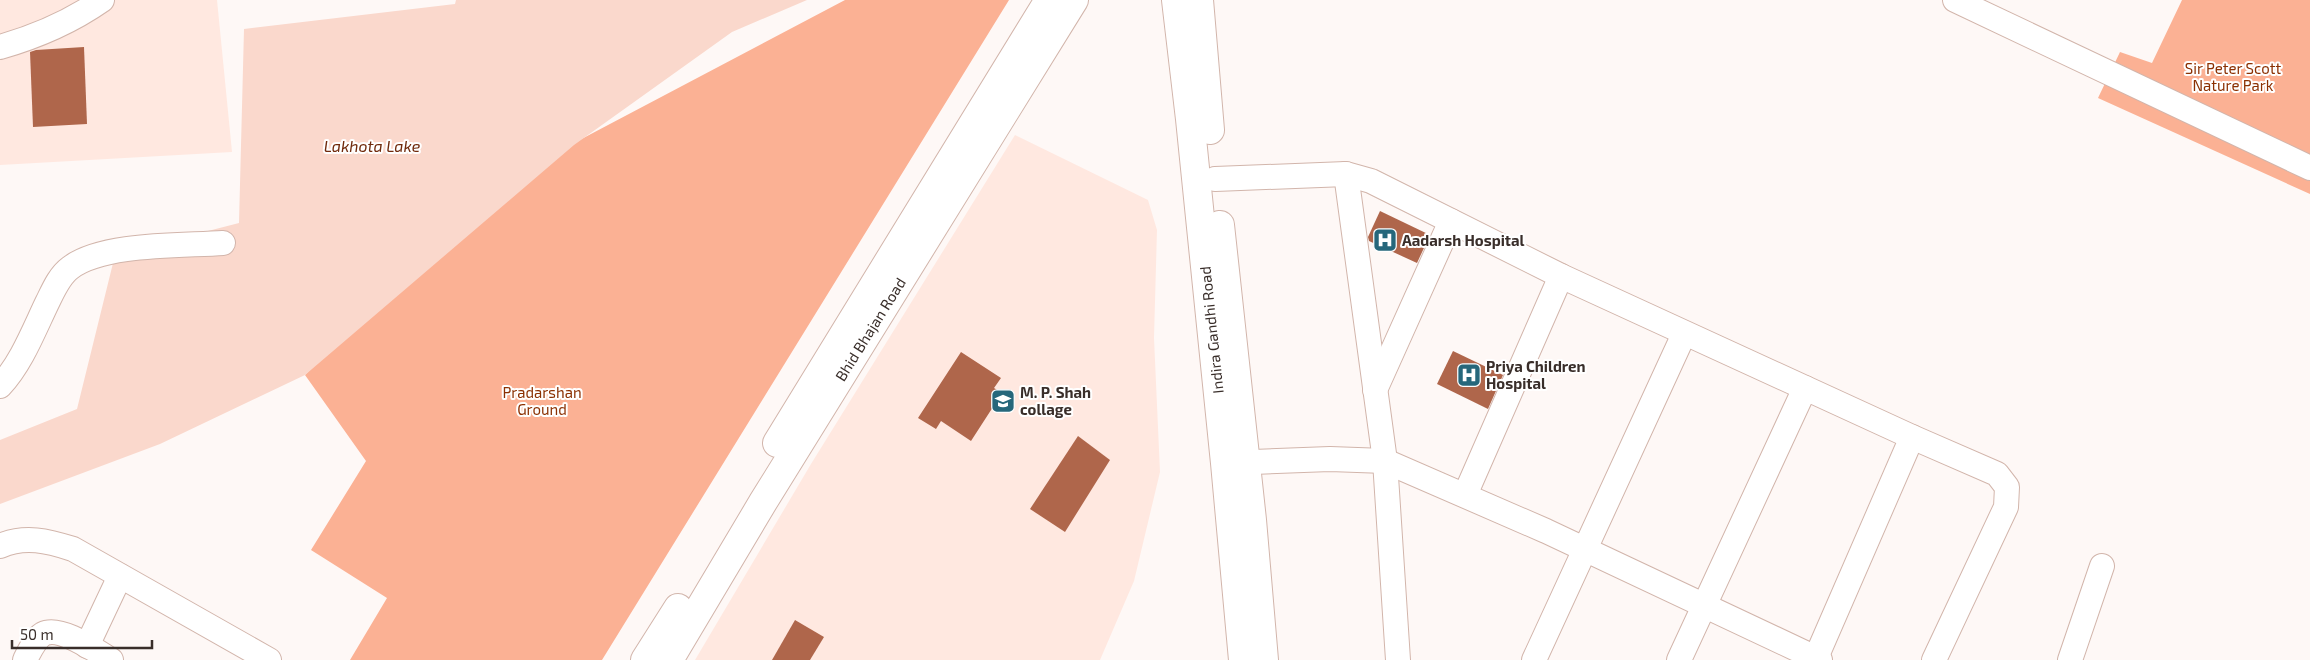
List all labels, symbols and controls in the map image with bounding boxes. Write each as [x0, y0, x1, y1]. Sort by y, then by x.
park label: Sir Peter Scott Nature Park [2185, 59, 2281, 94]
water label: Lakhota Lake [324, 136, 421, 155]
hospital icon: Aadarsh Hospital [1372, 227, 1398, 253]
place label: Aadarsh Hospital [1402, 231, 1524, 249]
street label: Indira Gandhi Road [1195, 265, 1227, 395]
street label: Bhid Bhajan Road [831, 274, 910, 385]
place label: Priya Children Hospital [1486, 357, 1586, 392]
hospital icon: Priya Children Hospital [1456, 362, 1482, 388]
park label: Pradarshan Ground [502, 383, 582, 418]
place label: M. P. Shah collage [1020, 383, 1091, 418]
school or university icon: M. P. Shah collage [990, 388, 1016, 414]
scale bar [12, 618, 152, 650]
text: 50 m [20, 625, 54, 643]

